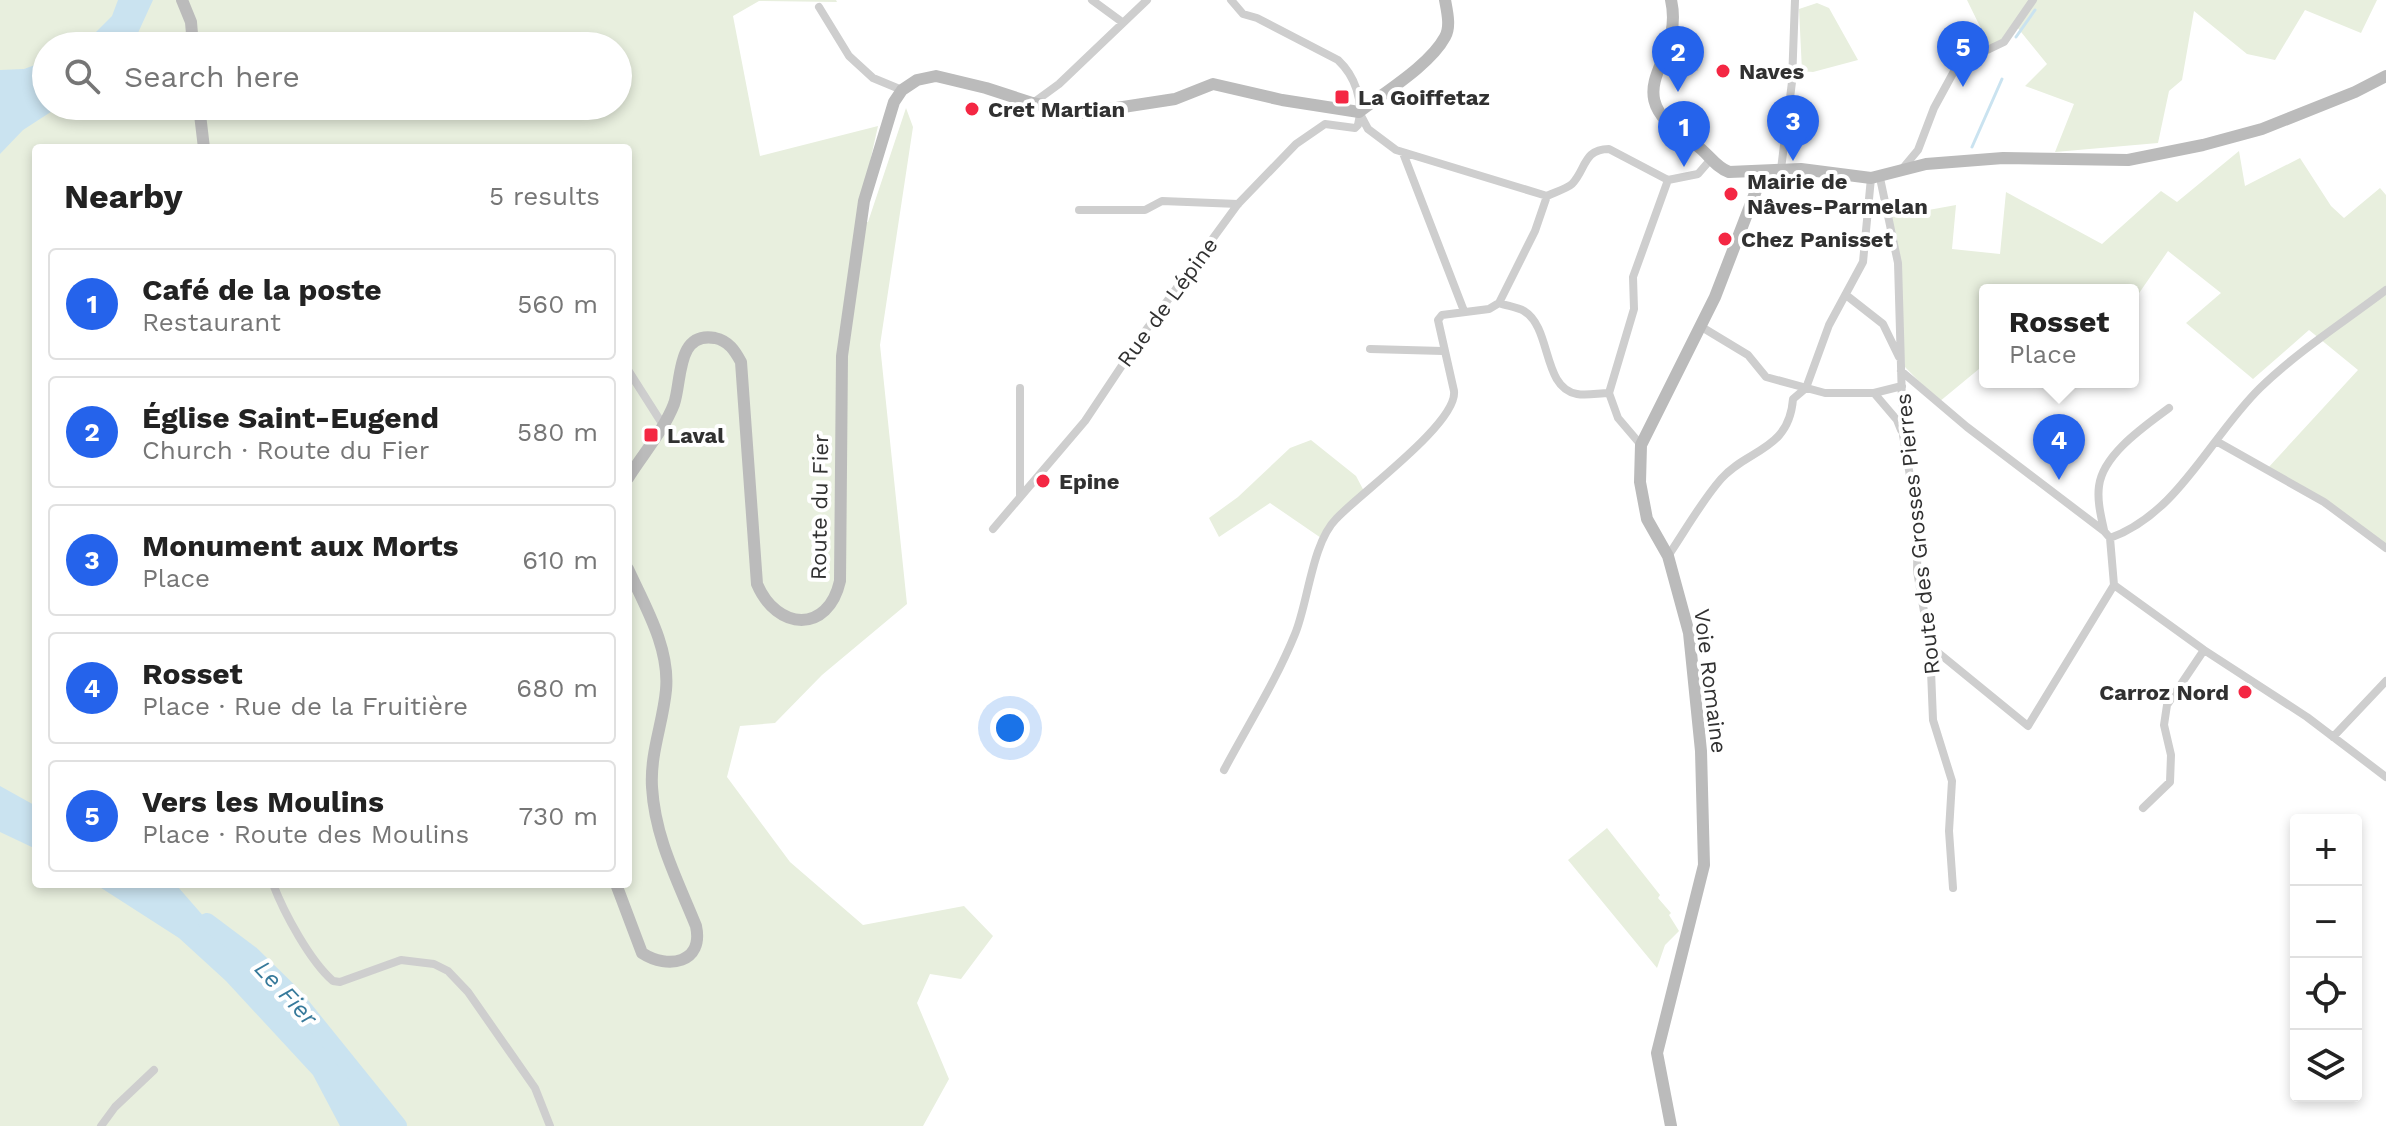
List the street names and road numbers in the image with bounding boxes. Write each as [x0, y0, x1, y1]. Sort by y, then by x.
street label: Rue de Lépine [1112, 233, 1223, 372]
street label: Route des Grosses Pierres [1890, 392, 1945, 676]
street label: Route du Fier [806, 434, 833, 580]
street label: Voie Romaine [1689, 607, 1732, 755]

